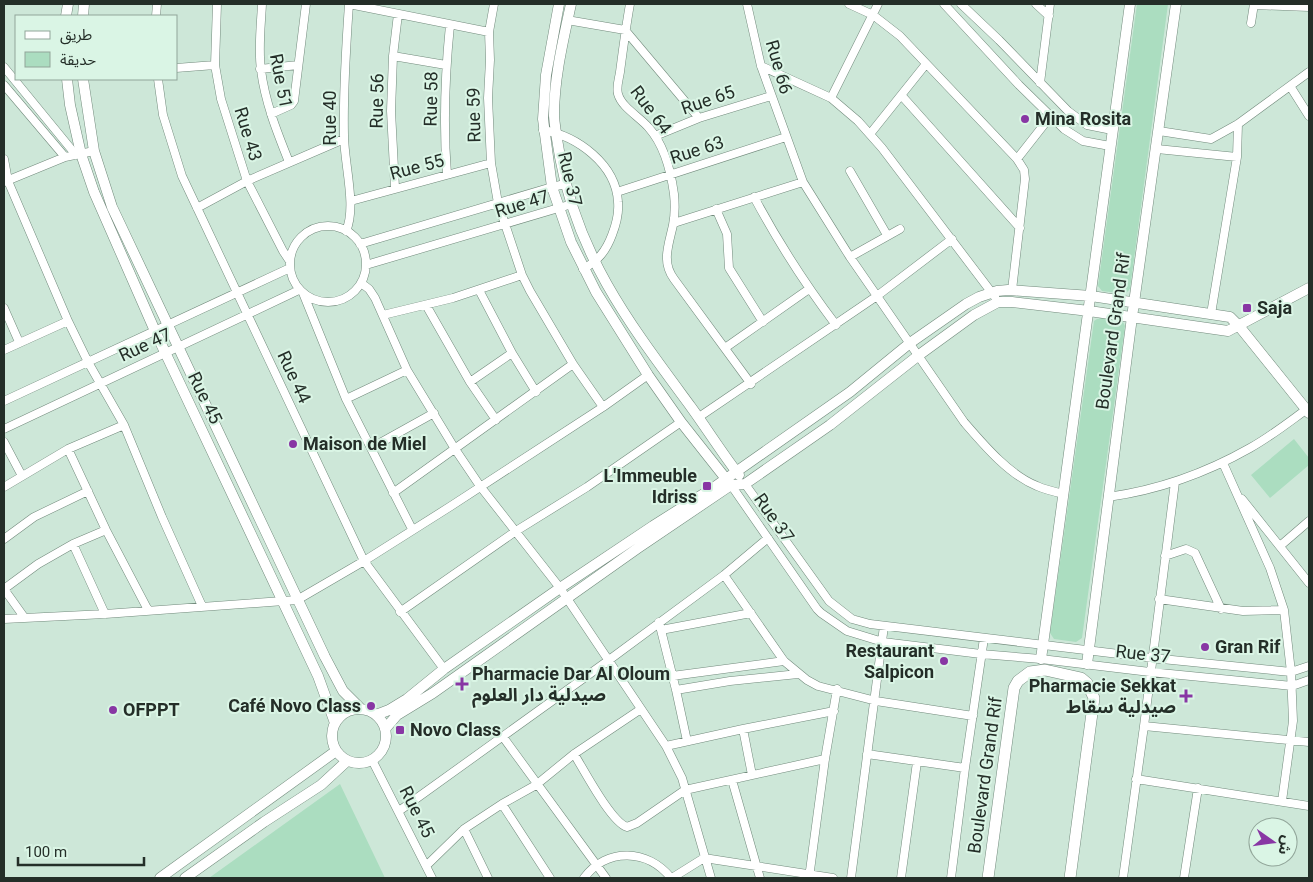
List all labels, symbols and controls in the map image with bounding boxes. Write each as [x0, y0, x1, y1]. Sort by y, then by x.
legend [15, 15, 178, 80]
text: طريق [60, 26, 92, 45]
street label: Rue 66 [762, 37, 797, 96]
text: حديقة [60, 51, 96, 69]
street label: Rue 51 [266, 52, 297, 110]
street label: Rue 58 [420, 71, 441, 127]
street label: Rue 56 [366, 73, 387, 129]
street label: Rue 64 [626, 81, 676, 138]
street label: Rue 65 [678, 81, 737, 118]
street label: Rue 59 [463, 87, 484, 143]
street label: Rue 40 [319, 90, 340, 146]
street label: Rue 43 [230, 104, 267, 163]
place label: Mina Rosita [1035, 108, 1132, 129]
marker: Mina Rosita [1019, 113, 1031, 125]
street label: Rue 63 [667, 131, 726, 168]
street label: Rue 55 [387, 149, 446, 184]
street label: Rue 37 [554, 150, 587, 208]
street label: Rue 47 [492, 185, 551, 222]
street label: Boulevard Grand Rif [1091, 250, 1134, 411]
place label: Saja [1257, 297, 1292, 318]
marker: Saja [1241, 302, 1253, 314]
street label: Rue 47 [115, 323, 174, 366]
street label: Rue 44 [273, 347, 316, 406]
street label: Rue 45 [184, 368, 227, 427]
place label: Maison de Miel [303, 433, 426, 454]
marker: Maison de Miel [287, 438, 299, 450]
place label: L'Immeuble Idriss [604, 465, 697, 507]
marker: L'Immeuble Idriss [701, 480, 713, 492]
street label: Rue 37 [750, 489, 799, 546]
place label: Gran Rif [1215, 636, 1281, 657]
place label: Restaurant Salpicon [846, 640, 934, 682]
street label: Rue 37 [1114, 640, 1172, 667]
marker: Gran Rif [1199, 641, 1211, 653]
marker: Restaurant Salpicon [938, 655, 950, 667]
place label: Pharmacie Dar Al Oloum صيدلية دار العلوم [472, 663, 670, 708]
place label: Pharmacie Sekkat صيدلية سقاط [1029, 675, 1176, 717]
marker: Pharmacie Dar Al Oloum صيدلية دار العلوم [456, 678, 468, 690]
marker: Pharmacie Sekkat صيدلية سقاط [1180, 690, 1192, 702]
street label: Boulevard Grand Rif [963, 694, 1006, 855]
place label: Café Novo Class [228, 695, 361, 716]
place label: OFPPT [123, 699, 180, 720]
marker: Café Novo Class [365, 700, 377, 712]
marker: OFPPT [107, 704, 119, 716]
place label: Novo Class [410, 719, 501, 740]
marker: Novo Class [394, 724, 406, 736]
street label: Rue 45 [396, 782, 439, 841]
north arrow [1248, 817, 1298, 867]
scale bar [18, 834, 144, 866]
text: ش [1276, 834, 1296, 856]
text: 100 m [25, 843, 67, 861]

